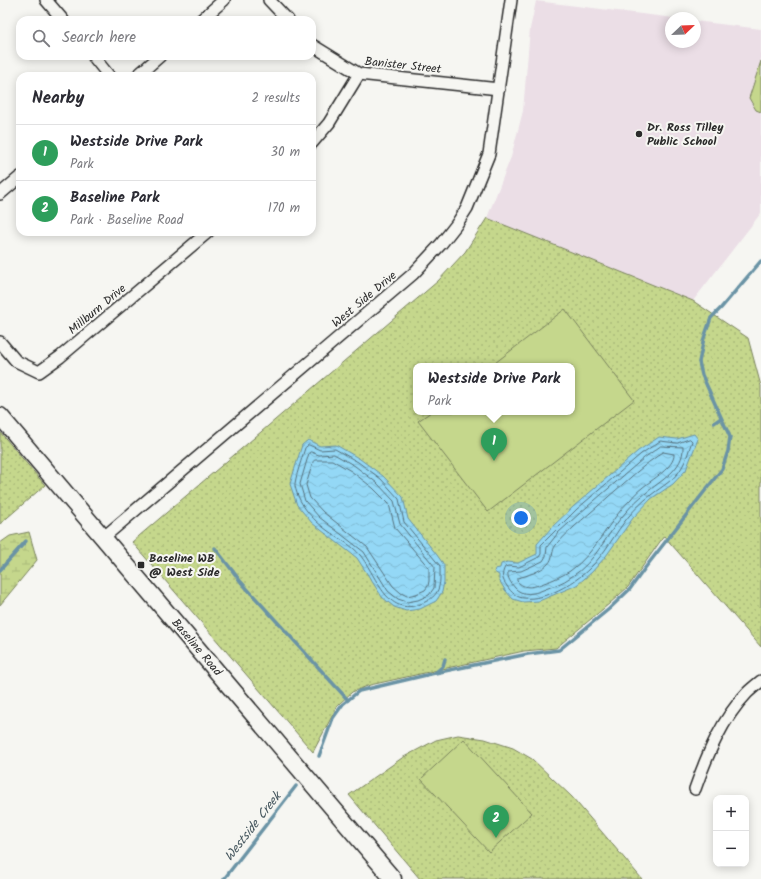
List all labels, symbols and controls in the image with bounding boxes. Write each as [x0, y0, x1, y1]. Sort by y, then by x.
north arrow [665, 12, 701, 48]
search box [16, 16, 316, 60]
text: Search here [62, 26, 136, 50]
icon: search [30, 27, 52, 49]
street label: Banister Street [364, 52, 443, 79]
text: Nearby [32, 85, 84, 112]
text: 2 results [252, 88, 300, 109]
place label: Dr. Ross Tilley Public School [647, 118, 724, 151]
marker: Dr. Ross Tilley Public School [634, 129, 644, 139]
text: Westside Drive Park [70, 130, 202, 154]
text: 1 [43, 142, 47, 163]
text: 30 m [271, 142, 300, 163]
text: Park [70, 154, 94, 175]
text: Baseline Park [70, 186, 159, 210]
text: 2 [41, 198, 49, 219]
text: 170 m [268, 198, 300, 219]
text: Park · Baseline Road [70, 210, 183, 231]
street label: West Side Drive [328, 266, 401, 332]
street label: Millburn Drive [64, 279, 131, 339]
popup [413, 363, 575, 415]
text: Westside Drive Park [428, 367, 560, 391]
text: Park [428, 391, 451, 412]
pin: 1 [481, 428, 507, 461]
your location [511, 508, 531, 528]
place label: Baseline WB @ West Side [149, 549, 220, 582]
marker: Baseline WB @ West Side [136, 560, 146, 570]
street label: Baseline Road [167, 614, 227, 681]
water label: Westside Creek [219, 786, 288, 866]
map controls [713, 795, 749, 867]
button: + [713, 795, 749, 831]
pin: 2 [483, 805, 509, 838]
button: − [713, 831, 749, 867]

